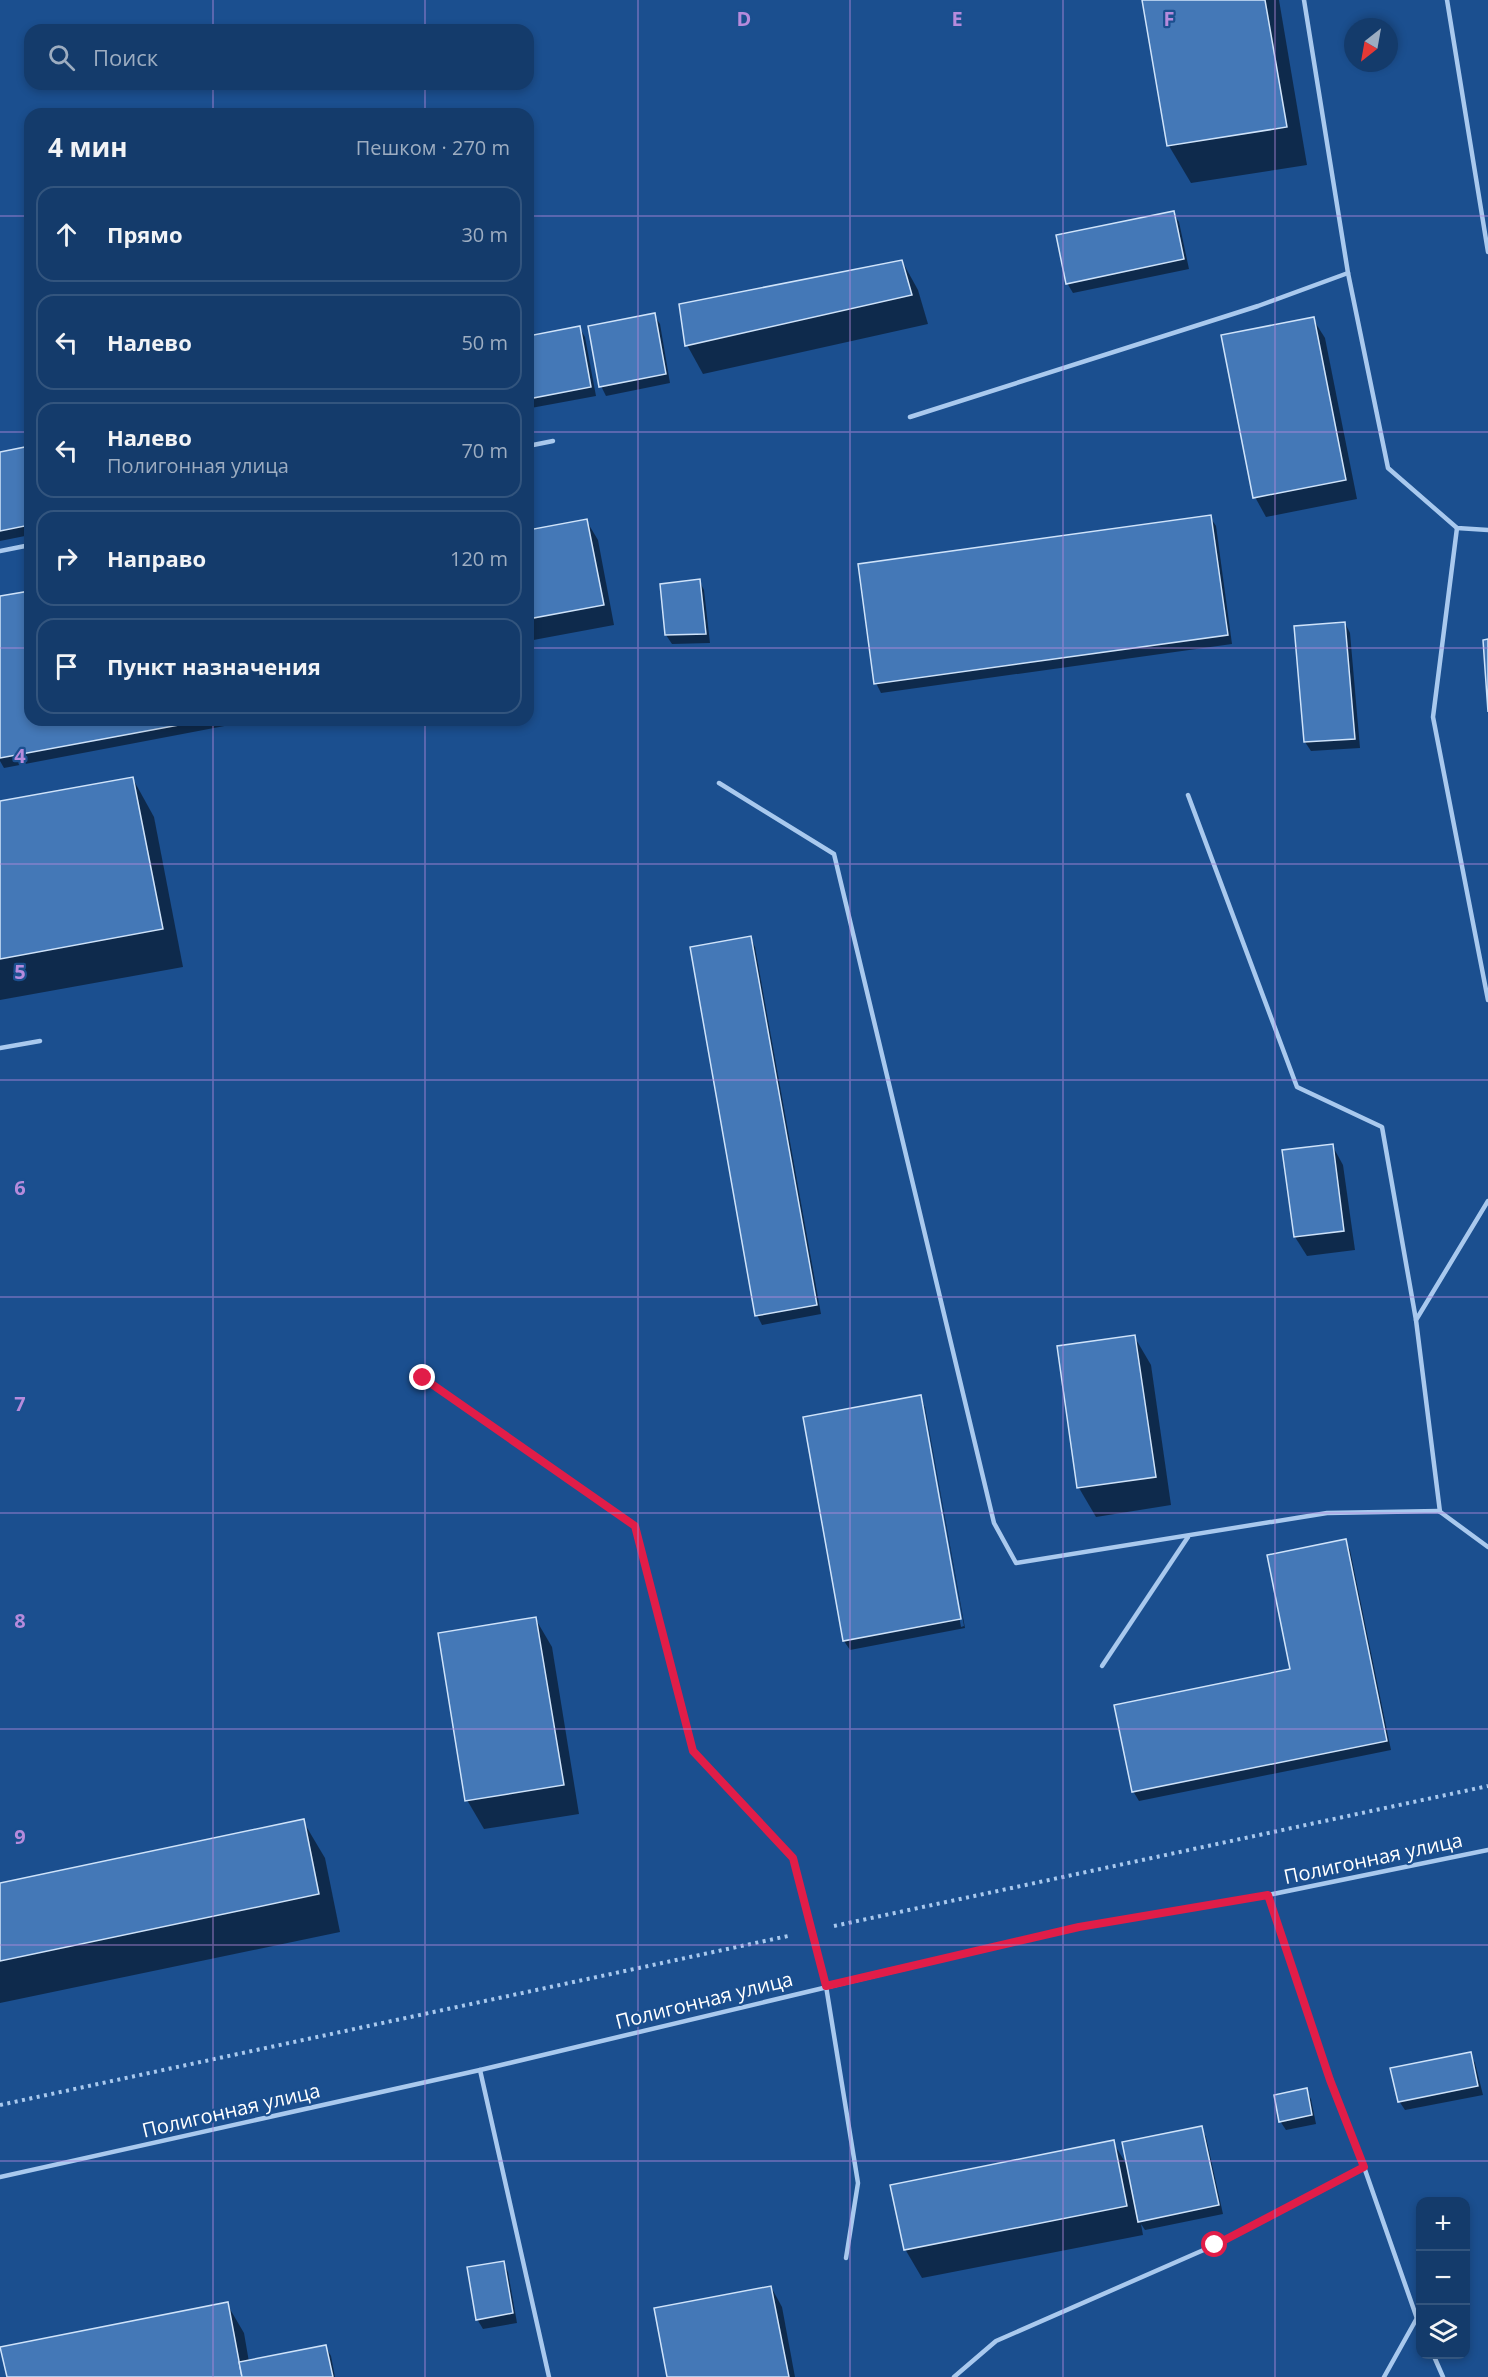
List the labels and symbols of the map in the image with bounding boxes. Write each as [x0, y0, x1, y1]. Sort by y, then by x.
text: D [737, 5, 751, 32]
text: E [951, 5, 963, 32]
text: F [1164, 5, 1174, 32]
north arrow [1344, 18, 1398, 72]
text: 4 [14, 742, 26, 769]
text: 5 [14, 958, 26, 985]
text: 6 [14, 1174, 26, 1201]
route end [409, 1364, 435, 1390]
text: 7 [14, 1390, 26, 1417]
text: 8 [14, 1607, 26, 1634]
text: 9 [14, 1823, 26, 1850]
street label: Полигонная улица [1281, 1826, 1465, 1890]
street label: Полигонная улица [612, 1965, 796, 2035]
street label: Полигонная улица [139, 2076, 323, 2144]
route start [1201, 2231, 1227, 2257]

